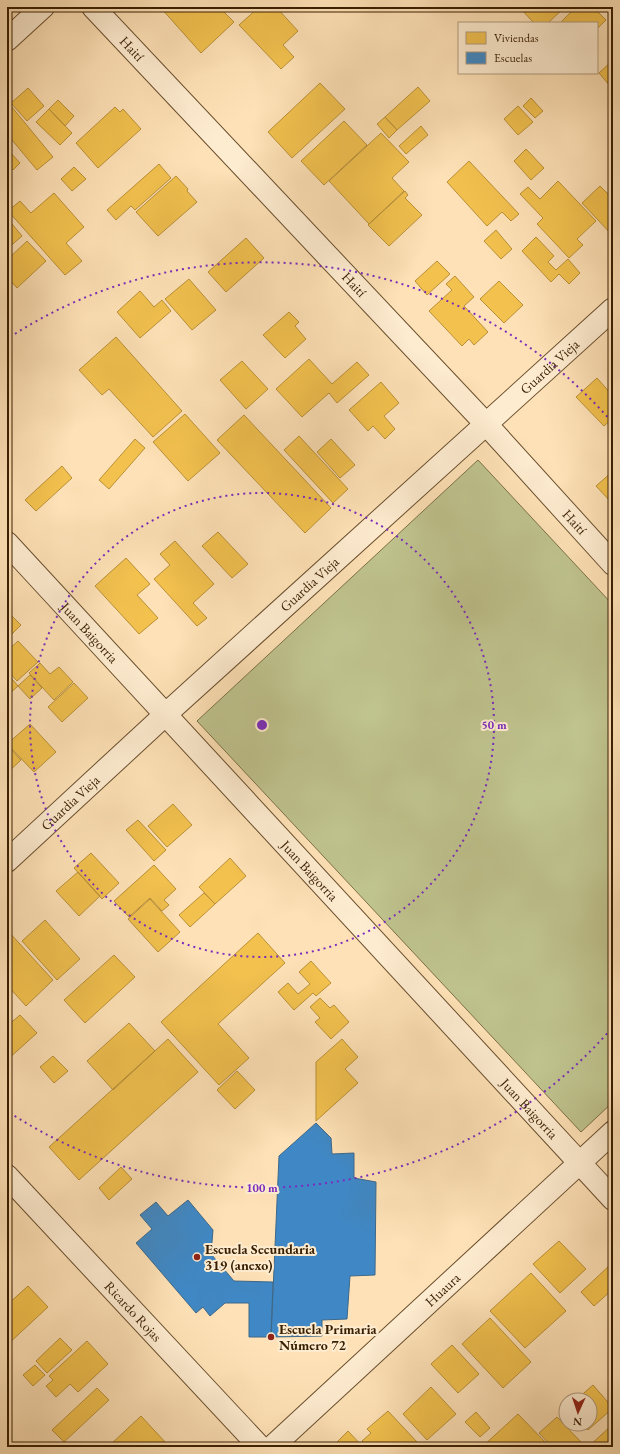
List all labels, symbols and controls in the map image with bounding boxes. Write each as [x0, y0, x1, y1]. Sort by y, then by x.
legend [458, 22, 598, 74]
text: Viviendas [494, 30, 539, 46]
street label: Haití [116, 32, 149, 65]
text: Escuelas [494, 50, 532, 66]
street label: Haití [338, 268, 371, 301]
street label: Guardia Vieja [516, 335, 583, 398]
street label: Haití [559, 505, 591, 539]
street label: Guardia Vieja [276, 552, 343, 615]
street label: Juan Baigorria [56, 598, 123, 667]
text: 50 m [481, 717, 507, 733]
centre of rings [255, 718, 269, 732]
street label: Guardia Vieja [37, 771, 104, 834]
street label: Juan Baigorria [276, 836, 343, 905]
street label: Juan Baigorria [496, 1074, 562, 1143]
text: 100 m [246, 1180, 278, 1196]
place label: Escuela Secundaria 319 (anexo) [205, 1240, 316, 1274]
marker: Escuela Secundaria 319 (anexo) [192, 1252, 202, 1262]
street label: Huaura [421, 1268, 464, 1310]
street label: Ricardo Rojas [101, 1277, 166, 1346]
place label: Escuela Primaria Número 72 [279, 1320, 378, 1354]
marker: Escuela Primaria Número 72 [266, 1332, 276, 1342]
north arrow [558, 1392, 598, 1432]
text: N [573, 1415, 582, 1429]

